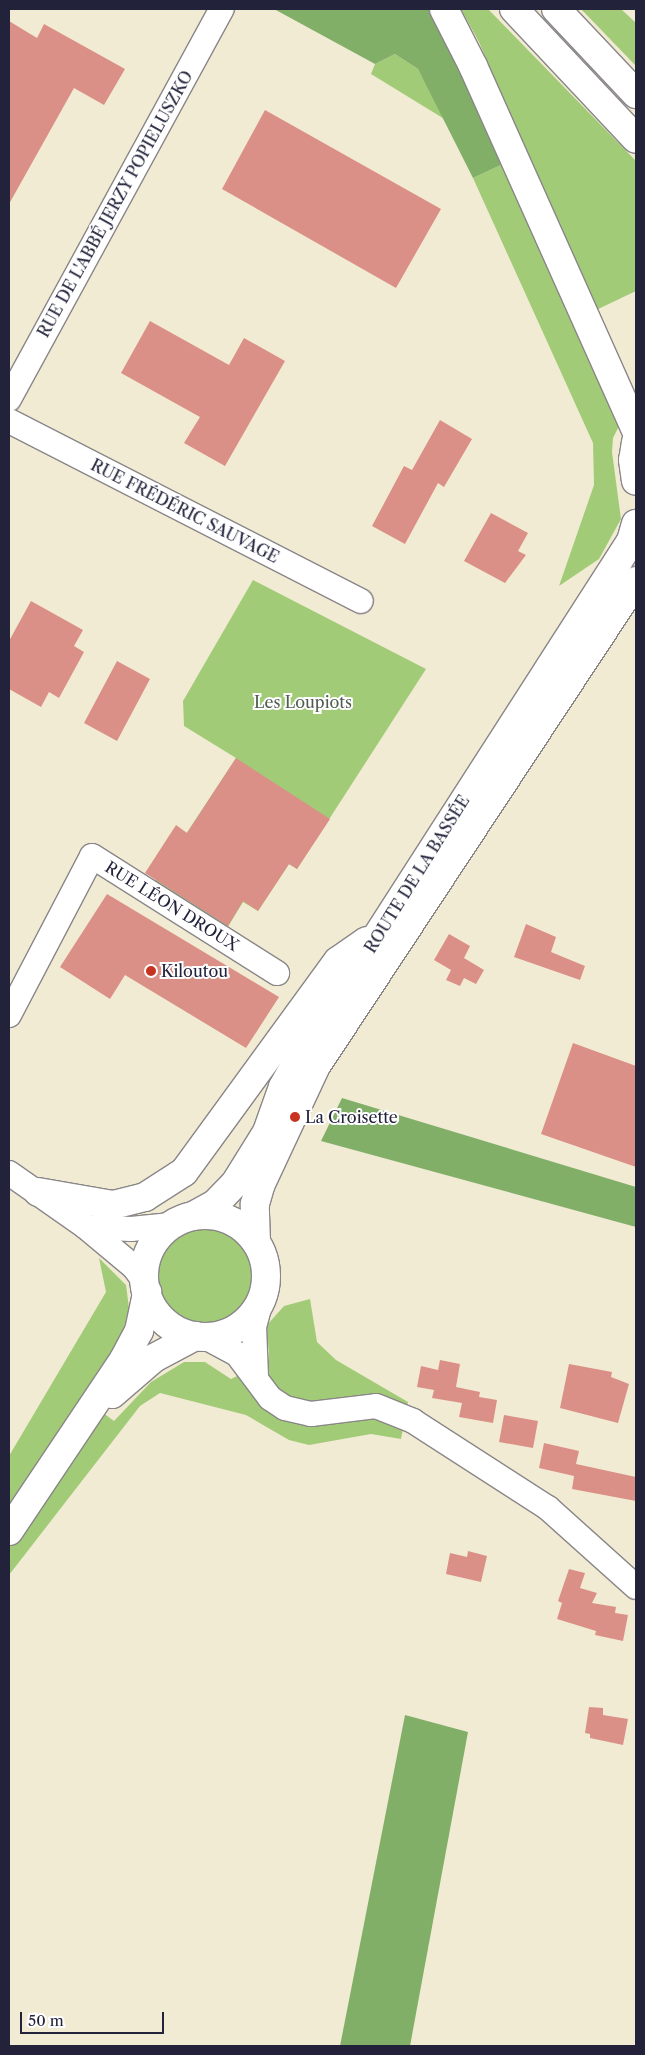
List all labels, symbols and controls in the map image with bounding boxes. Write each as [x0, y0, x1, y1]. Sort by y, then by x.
street label: RUE DE L'ABBÉ JERZY POPIELUSZKO [33, 67, 197, 341]
street label: RUE FRÉDÉRIC SAUVAGE [88, 455, 282, 567]
park label: Les Loupiots [254, 692, 352, 712]
street label: ROUTE DE LA BASSÉE [360, 791, 474, 957]
street label: RUE LÉON DROUX [102, 857, 242, 955]
place label: Kiloutou [161, 961, 228, 981]
marker: Kiloutou [145, 965, 157, 977]
place label: La Croisette [305, 1107, 398, 1127]
marker: La Croisette [289, 1111, 301, 1123]
scale bar [22, 2002, 166, 2034]
text: 50 m [28, 2011, 64, 2030]

